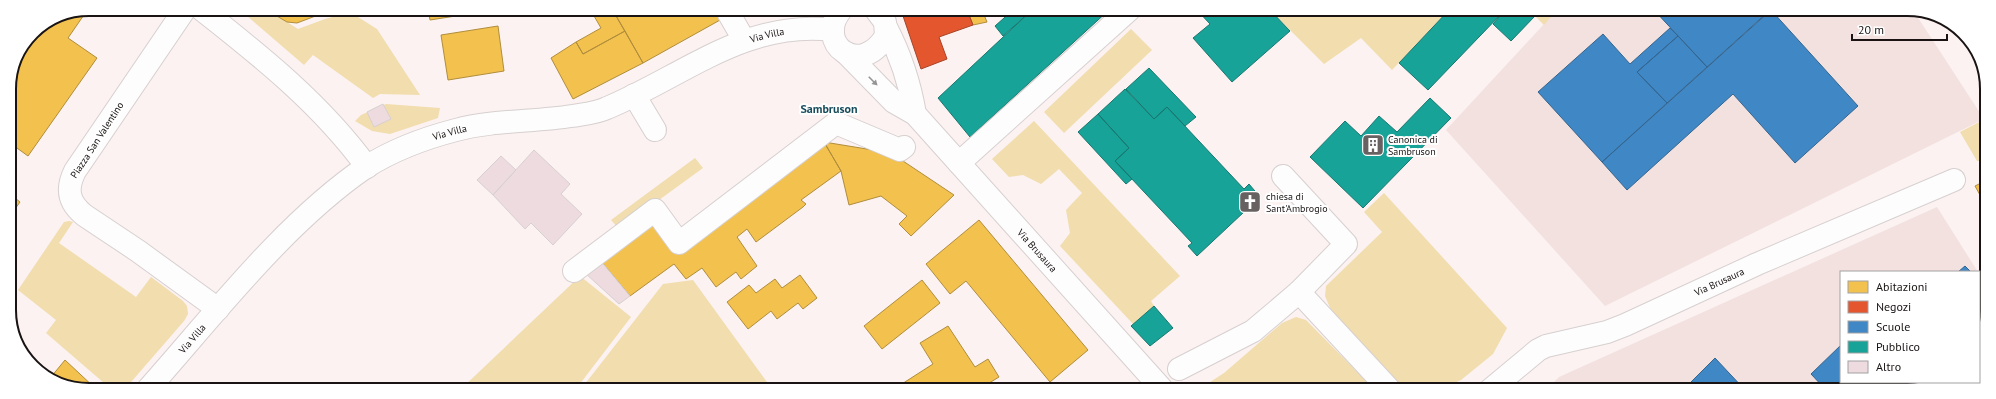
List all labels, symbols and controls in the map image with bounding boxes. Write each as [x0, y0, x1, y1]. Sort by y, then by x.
scale bar [1852, 16, 1947, 42]
text: 20 m [1858, 22, 1884, 37]
street label: Via Villa [747, 24, 785, 46]
one-way arrow [868, 76, 878, 86]
street label: Piazza San Valentino [67, 99, 127, 181]
district label: Sambruson [800, 101, 858, 116]
street label: Via Villa [430, 121, 468, 143]
building icon: Canonica di Sambruson [1360, 132, 1386, 158]
place label: Canonica di Sambruson [1388, 133, 1438, 158]
church icon: chiesa di Sant'Ambrogio [1237, 189, 1263, 215]
place label: chiesa di Sant'Ambrogio [1266, 190, 1328, 215]
street label: Via Brusaura [1014, 225, 1060, 275]
street label: Via Brusaura [1691, 264, 1746, 299]
legend [1840, 271, 1980, 383]
text: Abitazioni [1876, 279, 1928, 294]
text: Negozi [1876, 299, 1911, 314]
text: Scuole [1876, 319, 1910, 334]
street label: Via Villa [175, 321, 208, 357]
text: Pubblico [1876, 339, 1920, 354]
text: Altro [1876, 359, 1901, 374]

